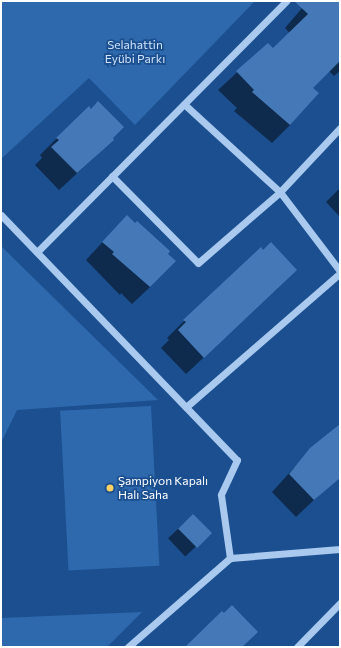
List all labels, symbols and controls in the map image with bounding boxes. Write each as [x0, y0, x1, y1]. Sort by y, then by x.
park label: Selahattin Eyübi Parkı [105, 38, 165, 66]
place label: Şampiyon Kapalı Halı Saha [118, 474, 208, 502]
marker: Şampiyon Kapalı Halı Saha [105, 483, 115, 493]

